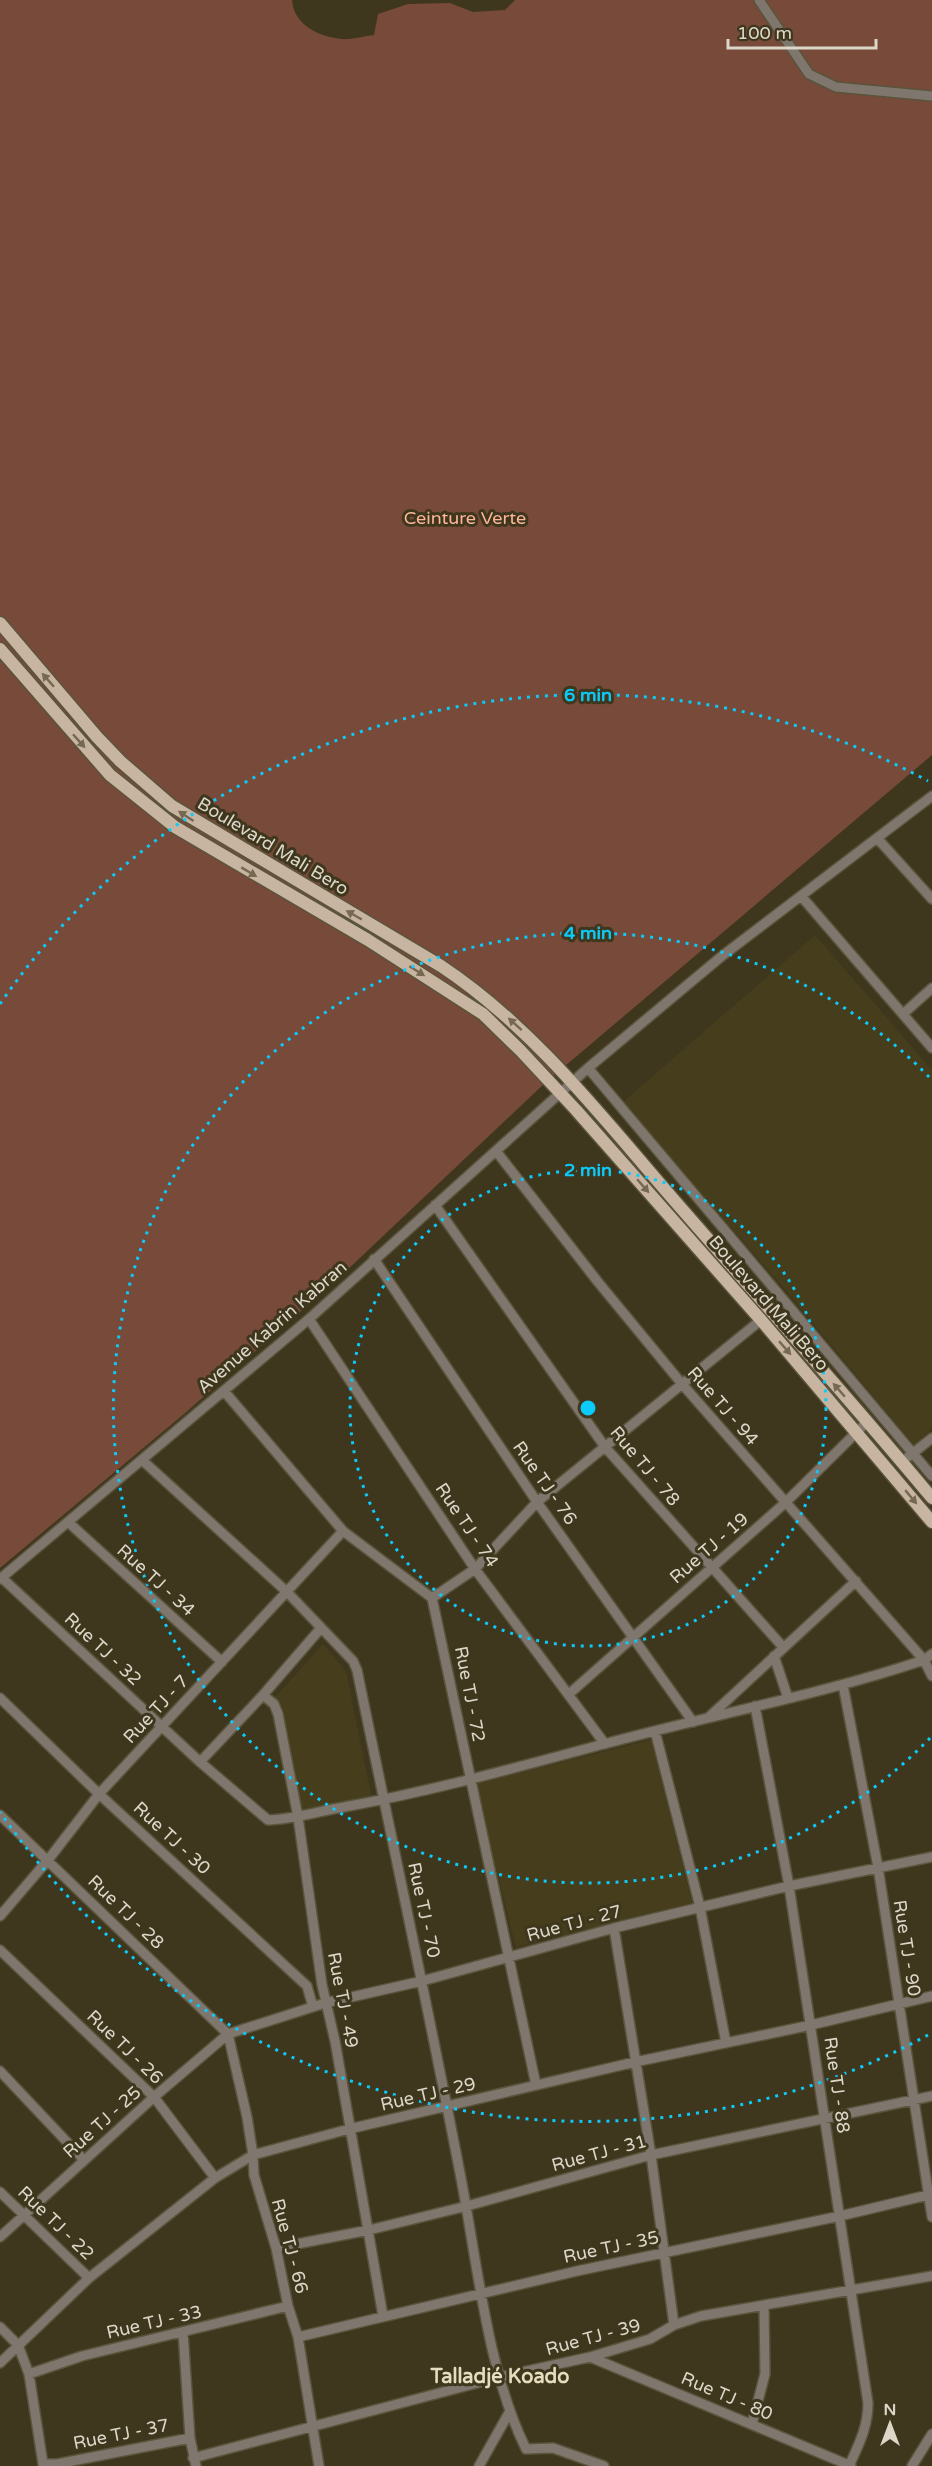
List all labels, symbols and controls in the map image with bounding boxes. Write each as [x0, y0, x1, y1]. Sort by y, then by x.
scale bar [728, 12, 876, 50]
text: 100 m [737, 22, 792, 44]
park label: Ceinture Verte [404, 507, 526, 529]
one-way arrow [42, 673, 55, 688]
text: 6 min [564, 684, 612, 706]
one-way arrow [72, 734, 86, 749]
street label: Boulevard Mali Bero [193, 792, 353, 900]
one-way arrow [178, 810, 194, 821]
one-way arrow [241, 867, 257, 878]
one-way arrow [346, 909, 362, 920]
text: 4 min [564, 922, 612, 944]
one-way arrow [409, 965, 426, 976]
one-way arrow [508, 1018, 523, 1031]
text: 2 min [564, 1159, 612, 1181]
one-way arrow [636, 1178, 649, 1193]
street label: Boulevard Mali Bero [704, 1231, 834, 1375]
street label: Avenue Kabrin Kabran [193, 1256, 351, 1398]
one-way arrow [778, 1340, 791, 1355]
street label: Rue TJ - 94 [683, 1362, 763, 1450]
one-way arrow [833, 1383, 846, 1398]
centre of rings [578, 1398, 598, 1418]
street label: Rue TJ - 78 [605, 1422, 685, 1510]
street label: Rue TJ - 76 [508, 1437, 582, 1529]
street label: Rue TJ - 74 [431, 1479, 503, 1571]
one-way arrow [904, 1489, 917, 1504]
street label: Rue TJ - 19 [665, 1508, 753, 1588]
street label: Rue TJ - 34 [112, 1539, 200, 1621]
street label: Rue TJ - 32 [60, 1608, 146, 1690]
street label: Rue TJ - 72 [450, 1644, 490, 1744]
street label: Rue TJ - 7 [119, 1670, 193, 1748]
street label: Rue TJ - 30 [129, 1797, 215, 1879]
street label: Rue TJ - 70 [403, 1860, 445, 1960]
street label: Rue TJ - 28 [83, 1870, 169, 1954]
street label: Rue TJ - 90 [889, 1898, 925, 1998]
street label: Rue TJ - 27 [524, 1900, 624, 1946]
street label: Rue TJ - 49 [323, 1950, 363, 2050]
street label: Rue TJ - 26 [82, 2005, 168, 2089]
street label: Rue TJ - 88 [819, 2035, 855, 2135]
street label: Rue TJ - 29 [378, 2072, 478, 2116]
street label: Rue TJ - 25 [58, 2081, 146, 2163]
street label: Rue TJ - 31 [549, 2130, 649, 2176]
street label: Rue TJ - 22 [13, 2181, 99, 2265]
street label: Rue TJ - 66 [267, 2196, 313, 2296]
street label: Rue TJ - 35 [561, 2226, 661, 2268]
street label: Rue TJ - 33 [104, 2300, 204, 2344]
street label: Rue TJ - 39 [543, 2314, 643, 2360]
district label: Talladjé Koado [430, 2365, 569, 2389]
street label: Rue TJ - 80 [678, 2367, 776, 2425]
north arrow [860, 2394, 920, 2454]
text: N [884, 2400, 896, 2420]
street label: Rue TJ - 37 [71, 2414, 171, 2454]

